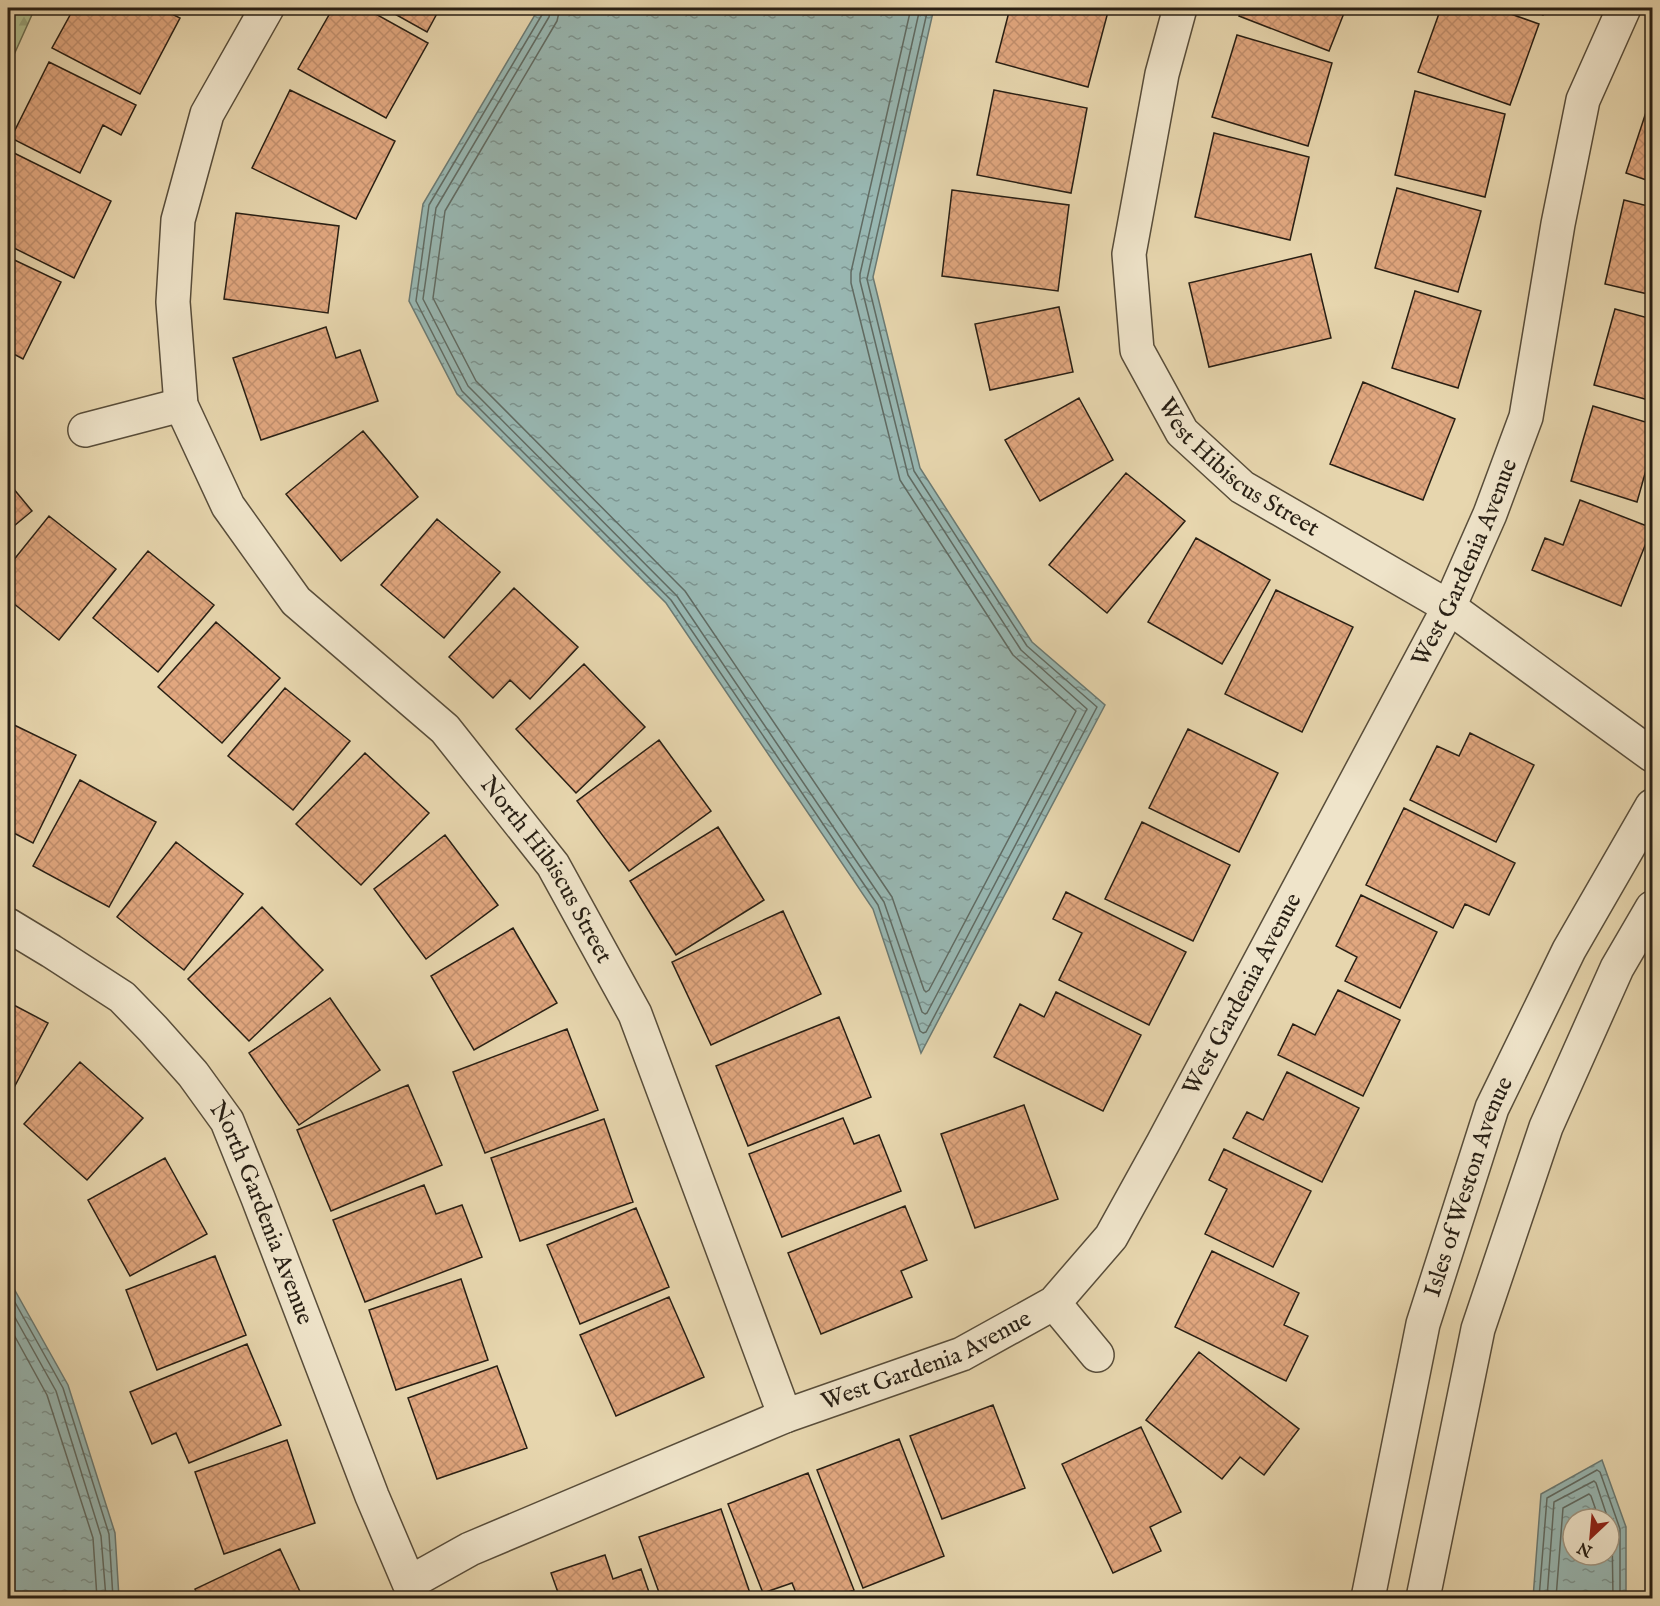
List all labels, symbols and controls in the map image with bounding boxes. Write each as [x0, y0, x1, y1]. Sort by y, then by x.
street label: West Hibiscus Street [1151, 392, 1325, 544]
street label: West Gardenia Avenue [1405, 454, 1525, 672]
street label: North Hibiscus Street [473, 770, 620, 969]
street label: West Gardenia Avenue [1176, 888, 1309, 1101]
street label: Isles of Weston Avenue [1417, 1072, 1520, 1301]
street label: North Gardenia Avenue [202, 1095, 321, 1329]
street label: West Gardenia Avenue [817, 1303, 1037, 1418]
north arrow [1561, 1507, 1621, 1567]
text: N [1575, 1537, 1597, 1561]

